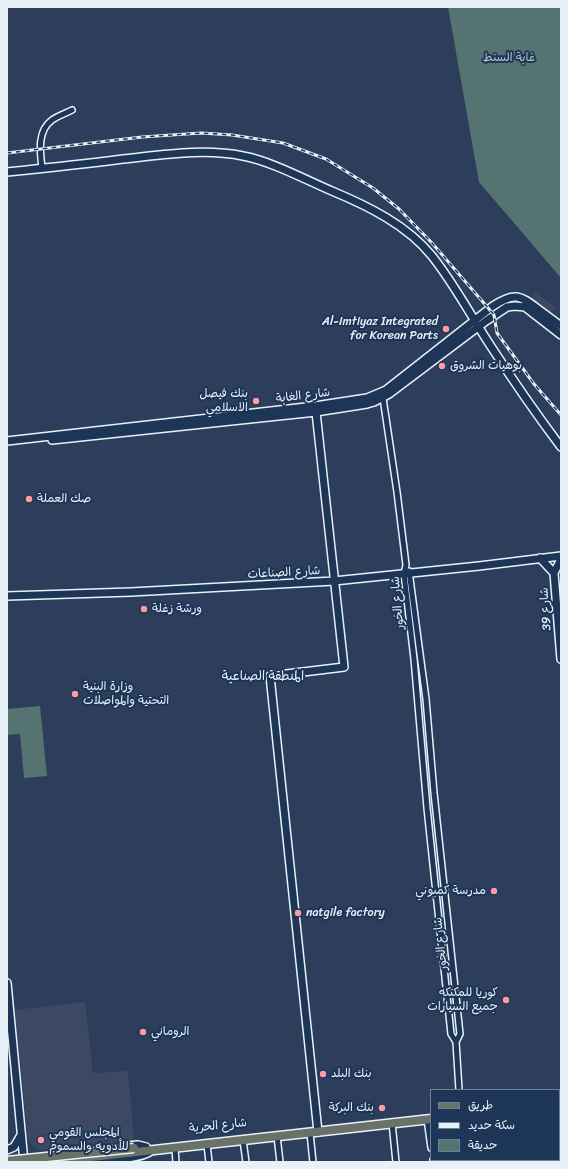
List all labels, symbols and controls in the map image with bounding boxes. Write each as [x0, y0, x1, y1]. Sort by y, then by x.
park label: غابة السنط [483, 51, 535, 65]
place label: Al-Imtiyaz Integrated for Korean Parts [322, 315, 438, 343]
marker: Al-Imtiyaz Integrated for Korean Parts [441, 324, 451, 334]
place label: بوهيات الشروق [450, 359, 522, 373]
marker: بوهيات الشروق [437, 361, 447, 371]
street label: شارع الغابة [275, 386, 331, 406]
place label: بنك فيصل الاسلامي [199, 387, 248, 415]
marker: بنك فيصل الاسلامي [251, 396, 261, 406]
place label: صك العملة [37, 492, 91, 506]
marker: صك العملة [24, 494, 34, 504]
street label: شارع الصناعات [247, 564, 321, 582]
street label: شارع الخور [388, 576, 408, 630]
street label: شارع 39 [537, 587, 555, 631]
place label: ورشة زغلة [152, 602, 202, 616]
marker: ورشة زغلة [139, 604, 149, 614]
district label: المنطقة الصناعية [222, 669, 304, 685]
place label: وزارة البنية التحتية والمواصلات [83, 680, 169, 708]
marker: وزارة البنية التحتية والمواصلات [70, 689, 80, 699]
place label: مدرسة كمبوني [415, 884, 486, 898]
marker: مدرسة كمبوني [489, 886, 499, 896]
place label: natgile factory [306, 906, 385, 920]
marker: natgile factory [293, 908, 303, 918]
street label: شارع الخور [431, 917, 451, 971]
place label: كوريا للمكنكه جميع السيارات [427, 986, 498, 1014]
marker: كوريا للمكنكه جميع السيارات [501, 995, 511, 1005]
place label: الروماني [151, 1025, 189, 1039]
marker: الروماني [138, 1027, 148, 1037]
place label: بنك البلد [331, 1067, 372, 1081]
marker: بنك البلد [318, 1069, 328, 1079]
legend [430, 1089, 560, 1161]
text: طريق [468, 1094, 493, 1116]
place label: بنك البركة [329, 1101, 374, 1115]
marker: بنك البركة [377, 1103, 387, 1113]
text: سكة حديد [468, 1114, 515, 1136]
street label: شارع الحرية [188, 1116, 248, 1136]
place label: المجلس القومي للأدويه والسموم [49, 1126, 129, 1154]
text: حديقة [468, 1134, 497, 1156]
marker: المجلس القومي للأدويه والسموم [36, 1135, 46, 1145]

